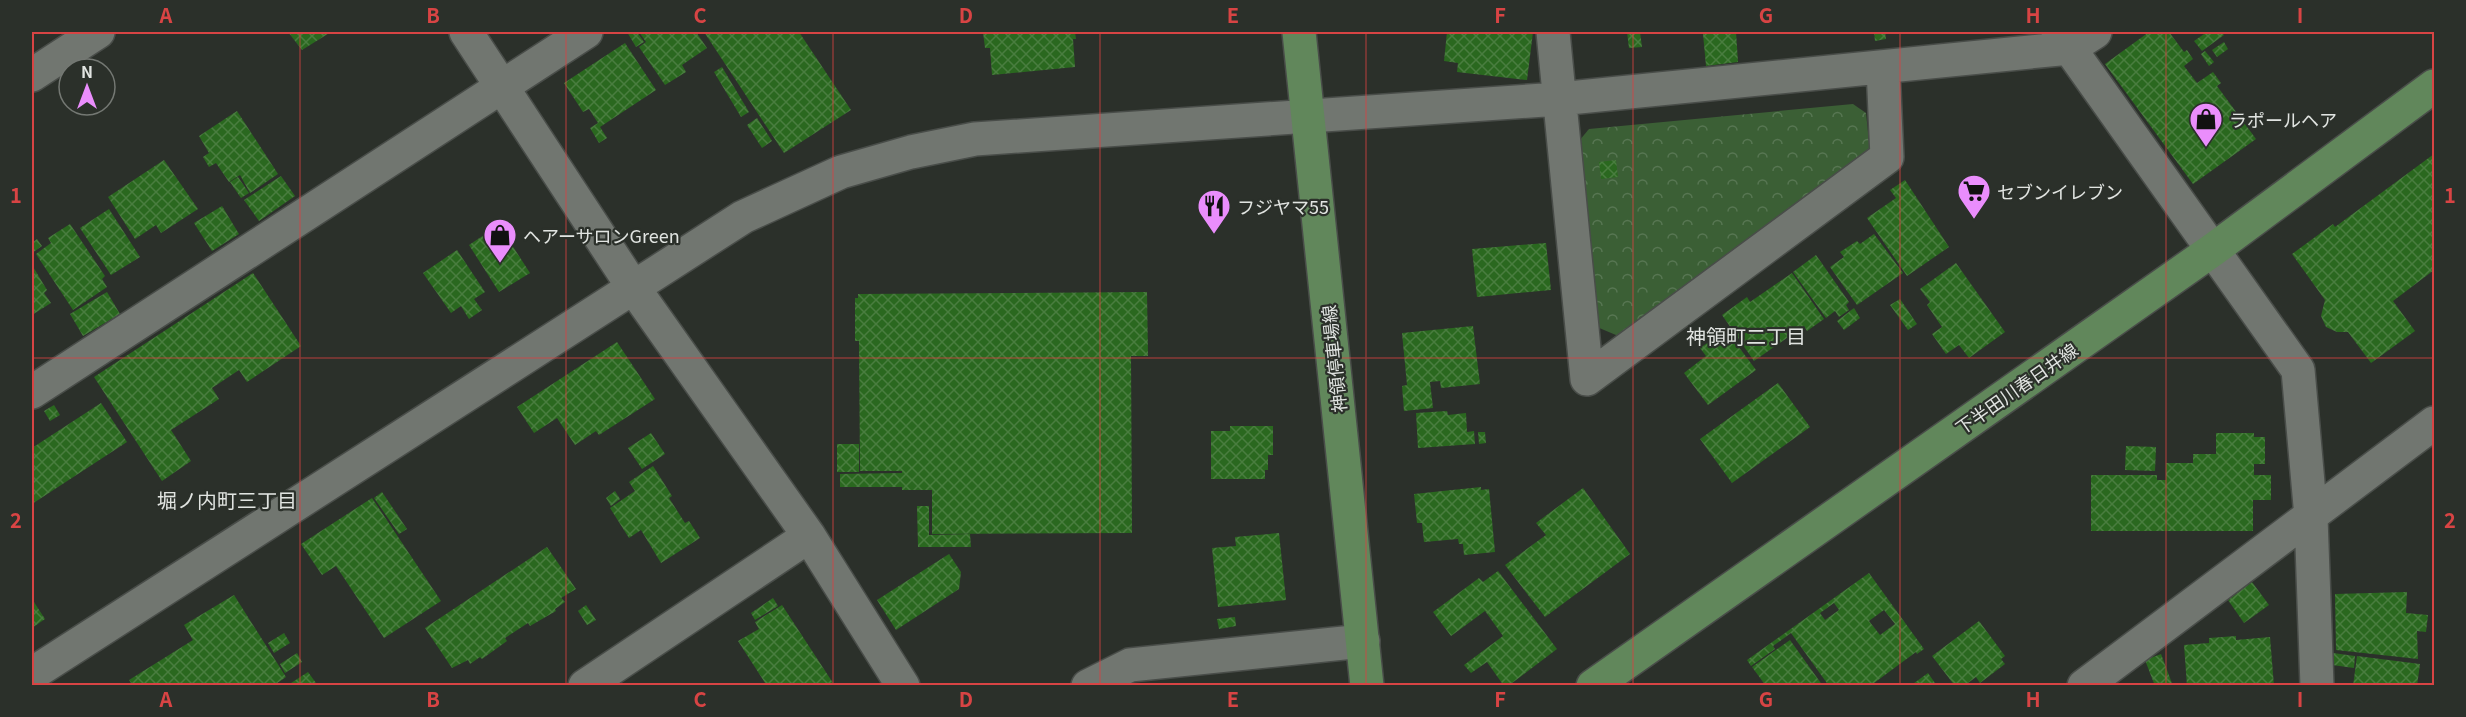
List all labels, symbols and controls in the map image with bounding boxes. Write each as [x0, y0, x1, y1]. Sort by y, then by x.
text: A [159, 0, 173, 29]
text: B [426, 0, 440, 29]
text: C [693, 0, 707, 29]
text: D [959, 0, 973, 29]
text: E [1227, 0, 1239, 29]
text: F [1494, 0, 1506, 29]
text: G [1759, 0, 1773, 29]
text: H [2025, 0, 2041, 29]
text: I [2297, 0, 2303, 29]
north arrow [57, 57, 117, 117]
text: N [81, 59, 93, 83]
shop icon: ラポールヘア [2188, 101, 2224, 148]
place label: ラポールヘア [2229, 106, 2337, 132]
supermarket icon: セブンイレブン [1956, 173, 1992, 220]
place label: セブンイレブン [1997, 178, 2123, 204]
text: 1 [10, 180, 22, 209]
text: 1 [2444, 180, 2456, 209]
restaurant icon: フジヤマ55 [1196, 188, 1232, 235]
place label: フジヤマ55 [1237, 193, 1329, 219]
shop icon: ヘアーサロンGreen [482, 217, 518, 264]
place label: ヘアーサロンGreen [523, 222, 680, 248]
street label: 神領停車場線 [1314, 304, 1352, 414]
district label: 神領町二丁目 [1686, 321, 1806, 350]
street label: 下半田川春日井線 [1950, 336, 2082, 440]
district label: 堀ノ内町三丁目 [157, 485, 297, 514]
text: 2 [10, 505, 22, 534]
text: 2 [2444, 505, 2456, 534]
text: A [159, 684, 173, 713]
text: B [426, 684, 440, 713]
text: C [693, 684, 707, 713]
text: D [959, 684, 973, 713]
text: E [1227, 684, 1239, 713]
text: F [1494, 684, 1506, 713]
text: G [1759, 684, 1773, 713]
text: H [2025, 684, 2041, 713]
text: I [2297, 684, 2303, 713]

